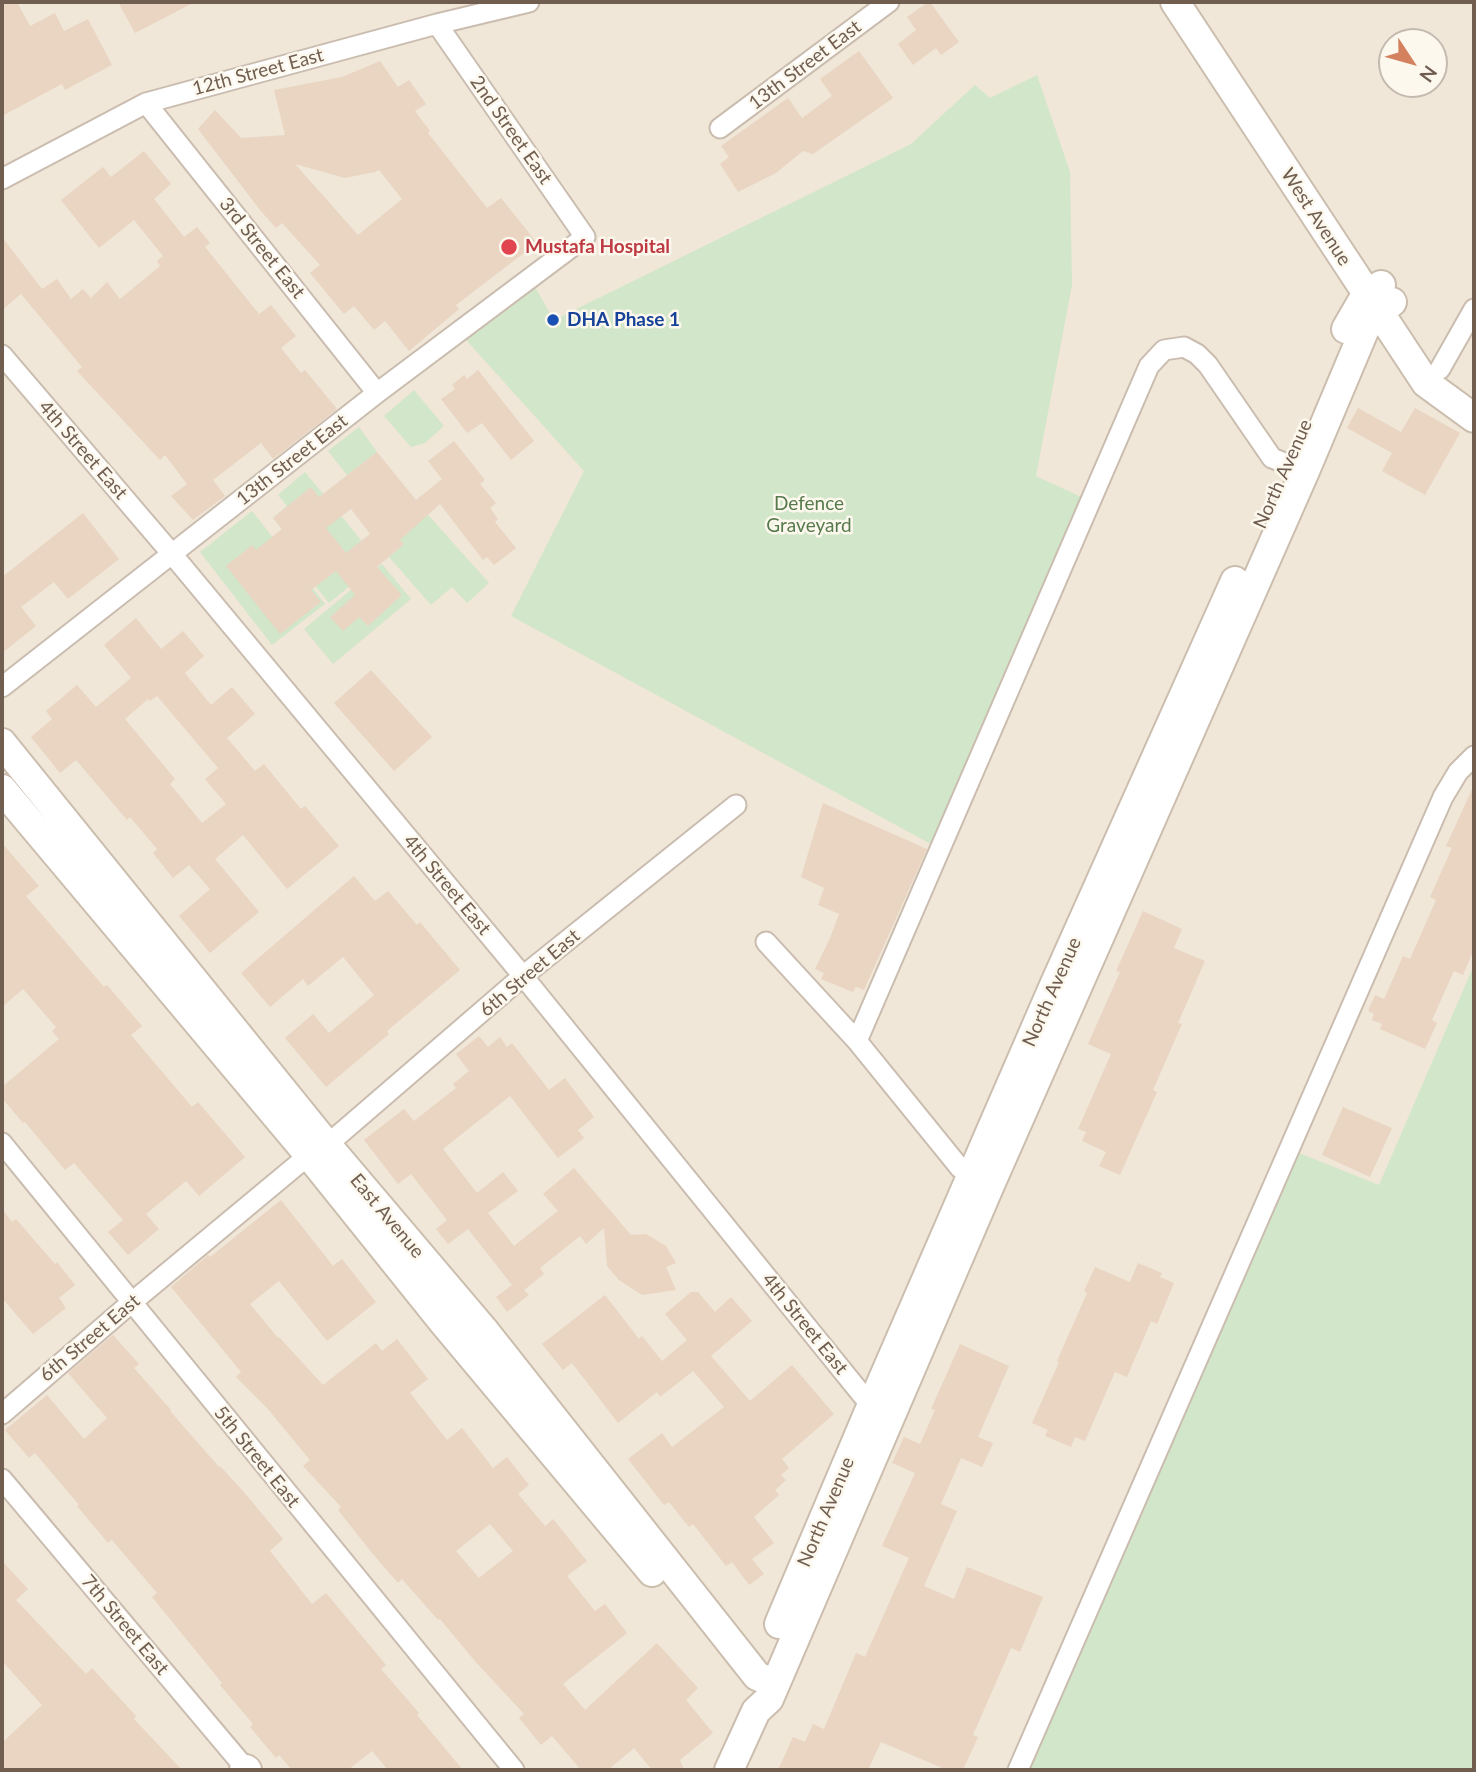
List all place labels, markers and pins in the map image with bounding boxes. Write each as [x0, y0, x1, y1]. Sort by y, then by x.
place label: Mustafa Hospital [525, 236, 670, 258]
marker: Mustafa Hospital [499, 237, 519, 257]
place label: DHA Phase 1 [567, 309, 680, 331]
marker: DHA Phase 1 [545, 312, 561, 328]

